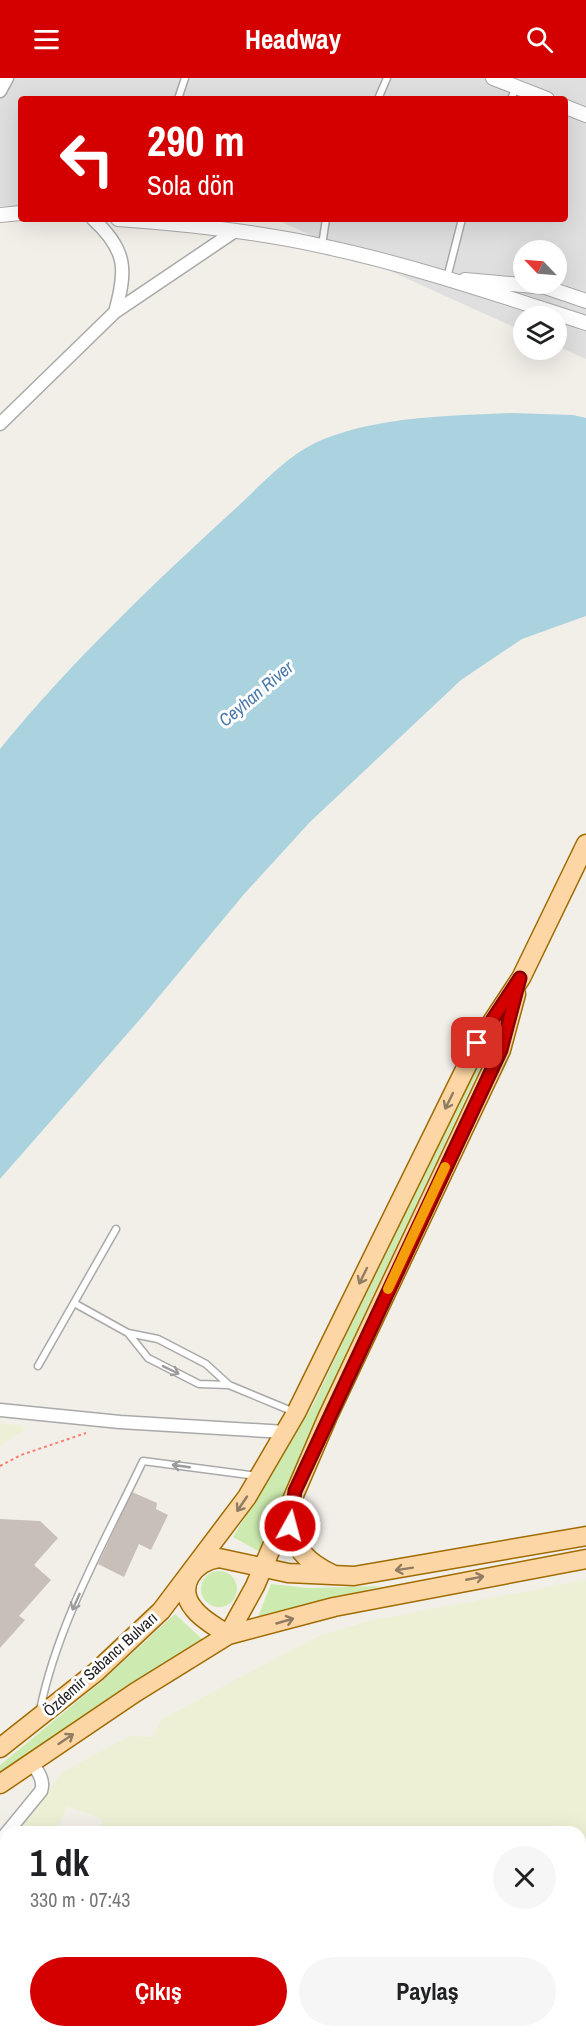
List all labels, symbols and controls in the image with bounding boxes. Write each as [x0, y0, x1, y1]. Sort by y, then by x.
text: Headway [245, 21, 341, 57]
icon: menu [30, 23, 63, 56]
icon: search [523, 23, 556, 56]
text: 290 m [147, 113, 245, 169]
icon: left [48, 120, 126, 198]
text: Sola dön [147, 167, 234, 203]
north arrow [513, 240, 567, 294]
map controls [513, 240, 567, 360]
button: layers [513, 306, 567, 360]
water label: Ceyhan River [213, 654, 299, 732]
pin [451, 1017, 502, 1068]
icon: arrive [460, 1026, 493, 1059]
one-way arrow [443, 1092, 454, 1110]
one-way arrow [357, 1267, 369, 1285]
one-way arrow [162, 1364, 179, 1376]
one-way arrow [172, 1461, 192, 1472]
position arrow [258, 1494, 322, 1558]
one-way arrow [236, 1495, 248, 1512]
one-way arrow [395, 1564, 415, 1575]
one-way arrow [465, 1572, 485, 1583]
one-way arrow [70, 1592, 82, 1610]
street label: Özdemir Sabancı Bulvarı [38, 1607, 162, 1721]
one-way arrow [275, 1615, 294, 1627]
one-way arrow [57, 1733, 73, 1745]
text: 1 dk [30, 1839, 89, 1887]
button: close [493, 1846, 556, 1909]
text: 330 m · 07:43 [30, 1886, 130, 1913]
button: Çıkış [30, 1957, 287, 2026]
button: Paylaş [299, 1957, 556, 2026]

